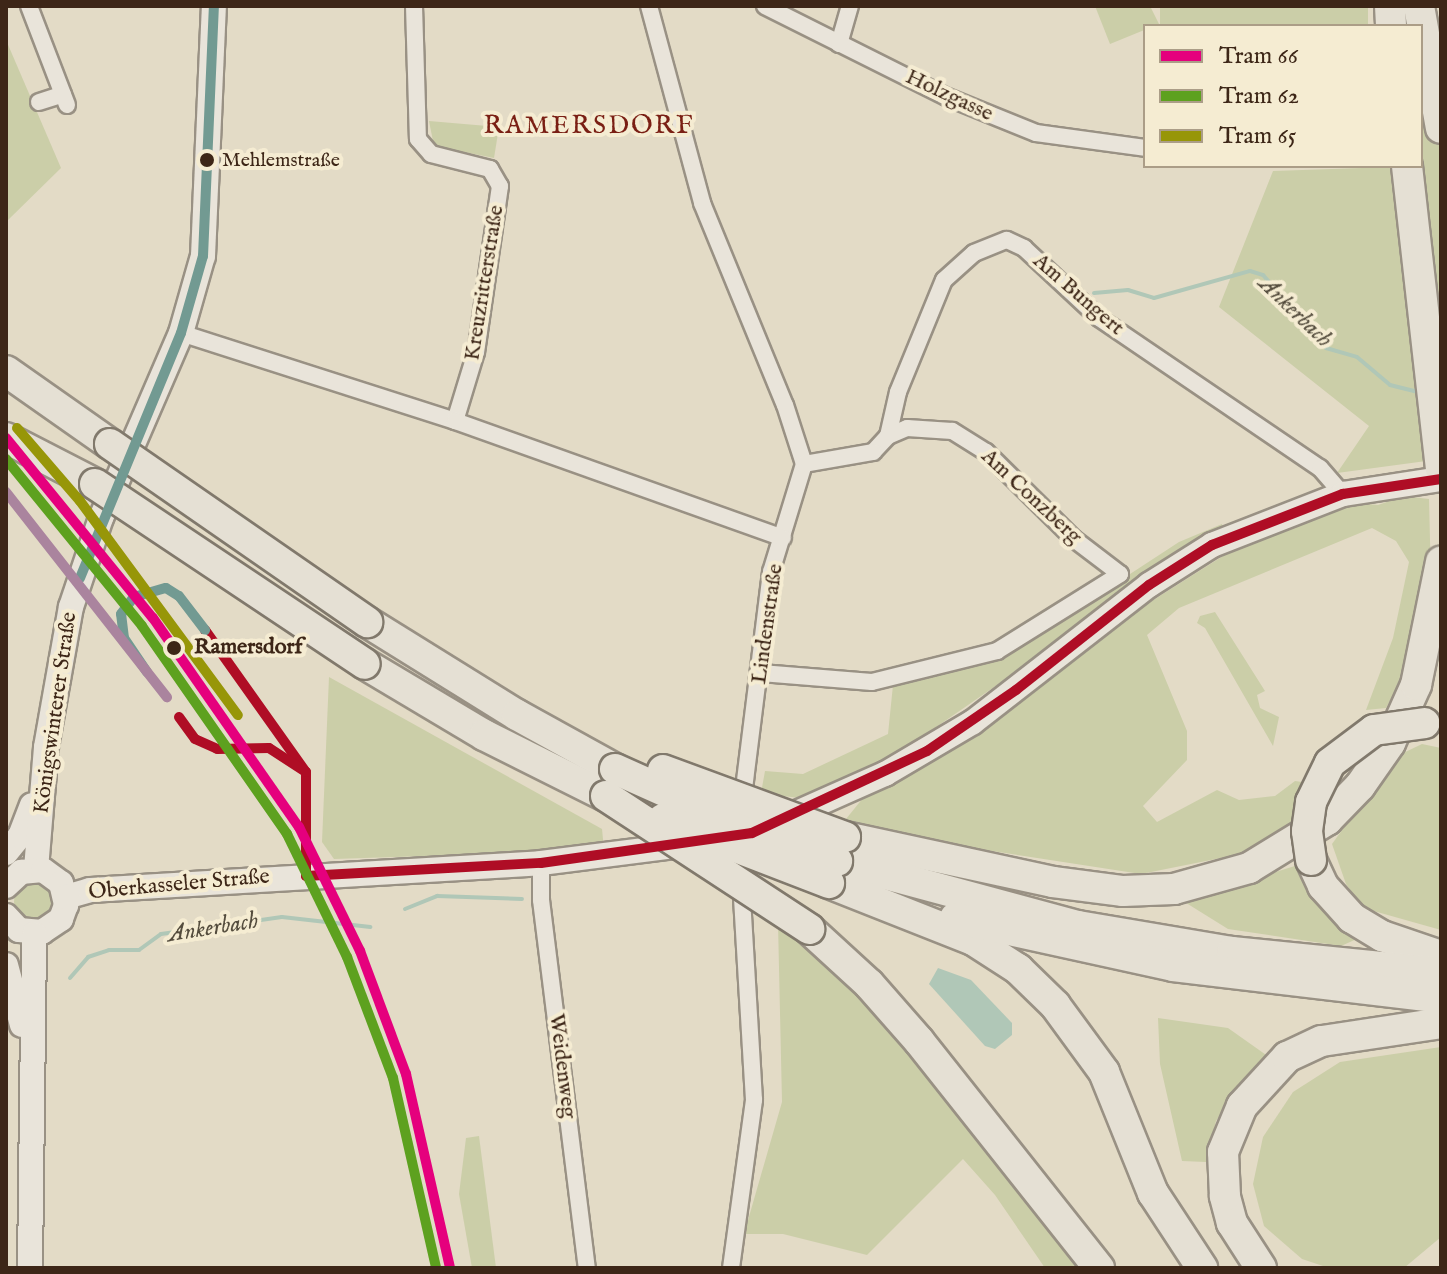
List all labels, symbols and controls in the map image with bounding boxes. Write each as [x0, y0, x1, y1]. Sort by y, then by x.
legend [1143, 24, 1423, 168]
text: Tram 66 [1219, 41, 1298, 72]
street label: Holzgasse [901, 64, 997, 128]
text: Tram 62 [1219, 81, 1299, 112]
district label: RAMERSDORF [484, 110, 694, 142]
text: Tram 65 [1219, 121, 1296, 152]
place label: Mehlemstraße [222, 148, 340, 172]
marker: Mehlemstraße [199, 152, 215, 168]
street label: Kreuzritterstraße [460, 203, 510, 363]
street label: Am Bungert [1027, 248, 1129, 342]
water label: Ankerbach [1252, 270, 1338, 354]
street label: Am Conzberg [975, 444, 1087, 550]
street label: Lindenstraße [747, 562, 789, 686]
street label: Königswinterer Straße [29, 610, 83, 816]
marker: Ramersdorf [161, 635, 187, 661]
place label: Ramersdorf [194, 635, 303, 661]
street label: Oberkasseler Straße [87, 864, 271, 906]
water label: Ankerbach [166, 907, 260, 949]
street label: Weidenweg [542, 1012, 582, 1120]

